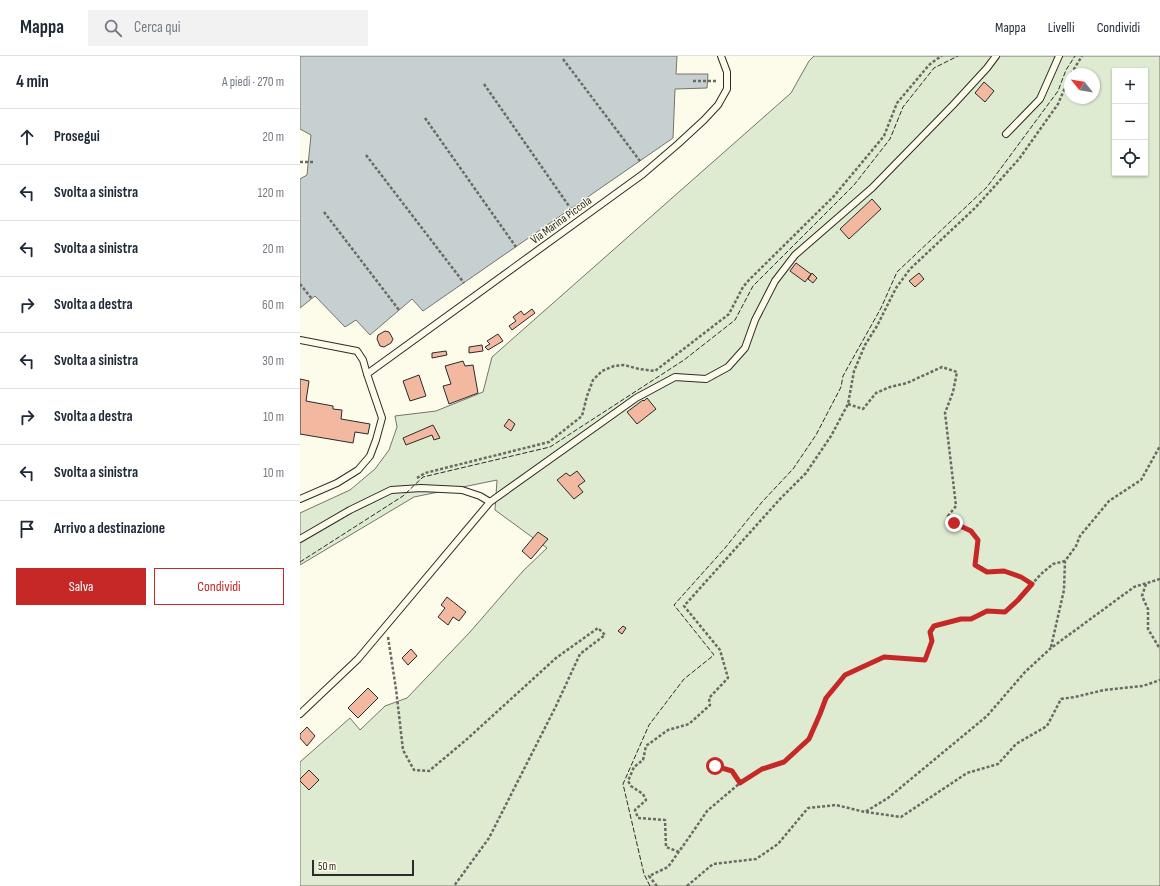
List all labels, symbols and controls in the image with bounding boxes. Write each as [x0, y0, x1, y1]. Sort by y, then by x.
search box [88, 10, 368, 46]
text: Mappa [20, 16, 64, 39]
icon: search [102, 17, 124, 39]
text: Cerca qui [134, 18, 181, 37]
text: Mappa [995, 19, 1026, 36]
text: Livelli [1048, 19, 1075, 36]
text: Condividi [1097, 19, 1140, 36]
north arrow [1064, 68, 1100, 104]
map controls [1112, 68, 1148, 176]
button: + [1112, 68, 1148, 104]
text: 4 min [16, 72, 49, 92]
text: A piedi · 270 m [222, 74, 284, 90]
button: − [1112, 104, 1148, 140]
icon: ahead [16, 126, 38, 148]
text: Prosegui [54, 127, 100, 146]
text: 20 m [262, 129, 284, 145]
button: locate [1112, 140, 1148, 176]
icon: left [16, 182, 38, 204]
text: Svolta a sinistra [54, 183, 138, 202]
text: 120 m [258, 185, 284, 201]
street label: Via Marina Piccola [528, 193, 595, 248]
icon: left [16, 238, 38, 260]
text: Svolta a sinistra [54, 239, 138, 258]
text: 20 m [262, 241, 284, 257]
icon: right [16, 294, 38, 316]
text: Svolta a destra [54, 295, 133, 314]
text: 60 m [262, 297, 284, 313]
icon: left [16, 350, 38, 372]
text: Svolta a sinistra [54, 351, 138, 370]
text: 30 m [262, 353, 284, 369]
icon: right [16, 406, 38, 428]
text: Svolta a destra [54, 407, 133, 426]
text: 10 m [263, 409, 284, 425]
icon: left [16, 462, 38, 484]
text: Svolta a sinistra [54, 463, 138, 482]
text: 10 m [263, 465, 284, 481]
route end [945, 514, 963, 532]
icon: arrive [16, 518, 38, 540]
text: Arrivo a destinazione [54, 519, 165, 538]
button: Salva [16, 568, 146, 605]
button: Condividi [154, 568, 284, 605]
route start [706, 757, 724, 775]
scale bar [312, 858, 414, 877]
text: 50 m [318, 860, 336, 873]

